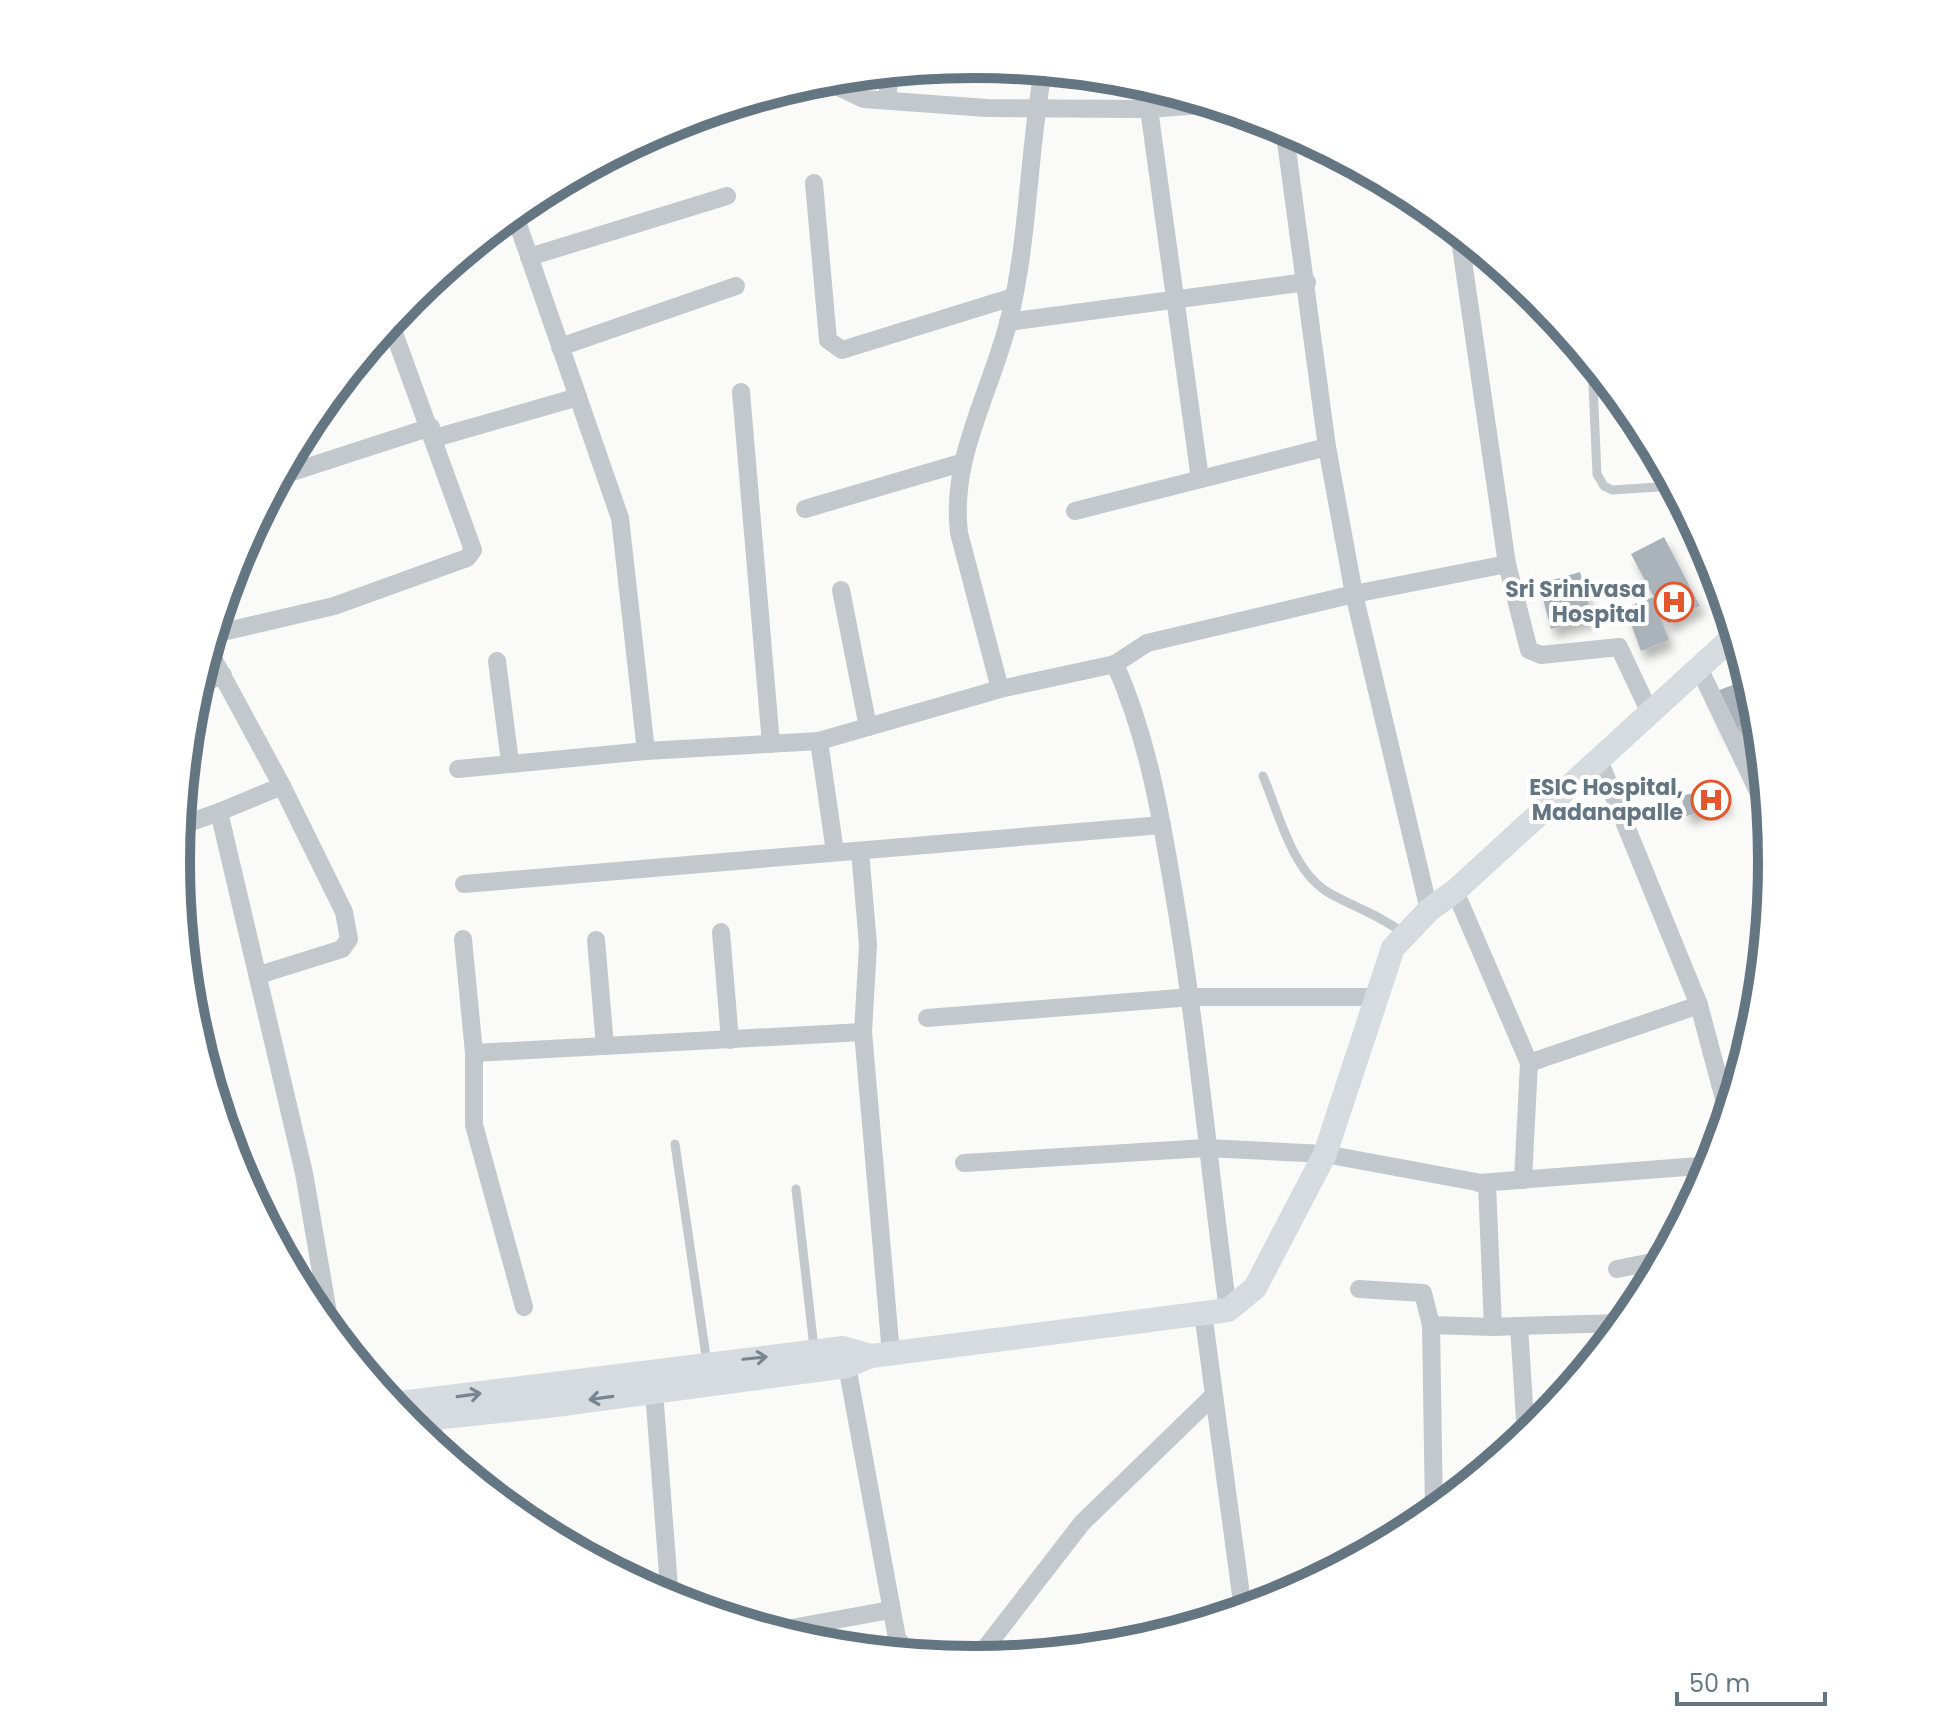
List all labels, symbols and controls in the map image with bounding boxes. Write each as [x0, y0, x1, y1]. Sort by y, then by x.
place label: Sri Srinivasa Hospital [1505, 574, 1646, 630]
hospital icon: Sri Srinivasa Hospital [1653, 581, 1695, 623]
place label: ESIC Hospital, Madanapalle [1529, 772, 1683, 828]
hospital icon: ESIC Hospital, Madanapalle [1690, 779, 1732, 821]
one-way arrow [741, 1351, 768, 1366]
one-way arrow [455, 1387, 482, 1402]
one-way arrow [589, 1391, 615, 1406]
scale bar [1677, 1656, 1825, 1706]
text: 50 m [1689, 1667, 1750, 1700]

